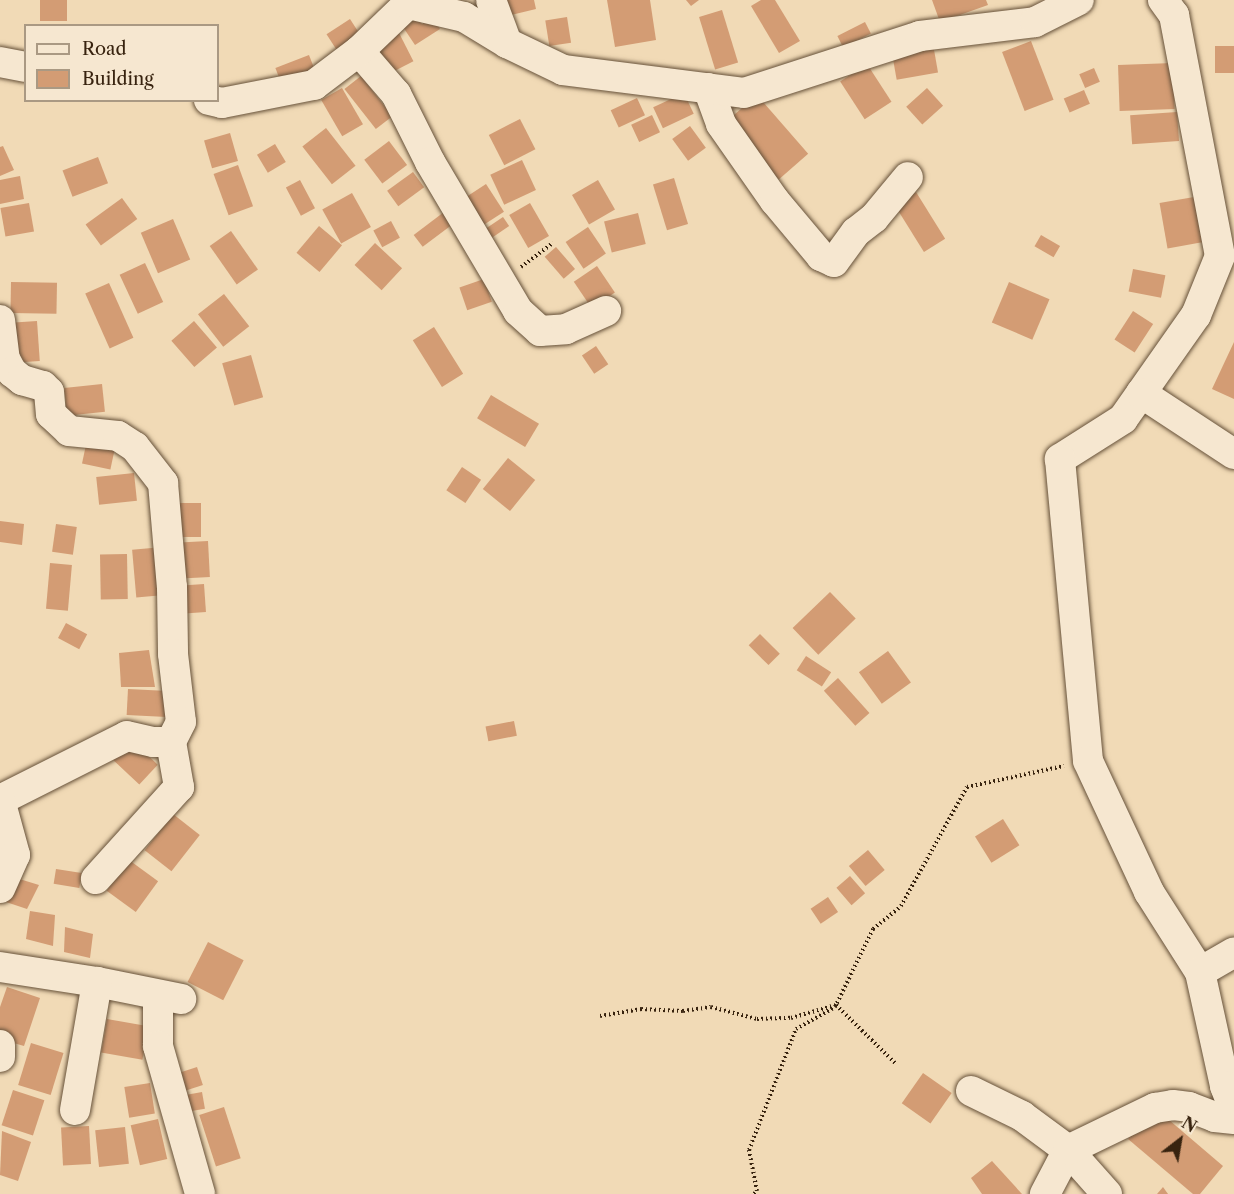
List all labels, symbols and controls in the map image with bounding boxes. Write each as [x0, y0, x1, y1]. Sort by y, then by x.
legend [24, 24, 219, 102]
text: Road [82, 38, 127, 60]
text: Building [82, 68, 154, 90]
north arrow [1150, 1110, 1210, 1170]
text: N [1178, 1112, 1200, 1137]

